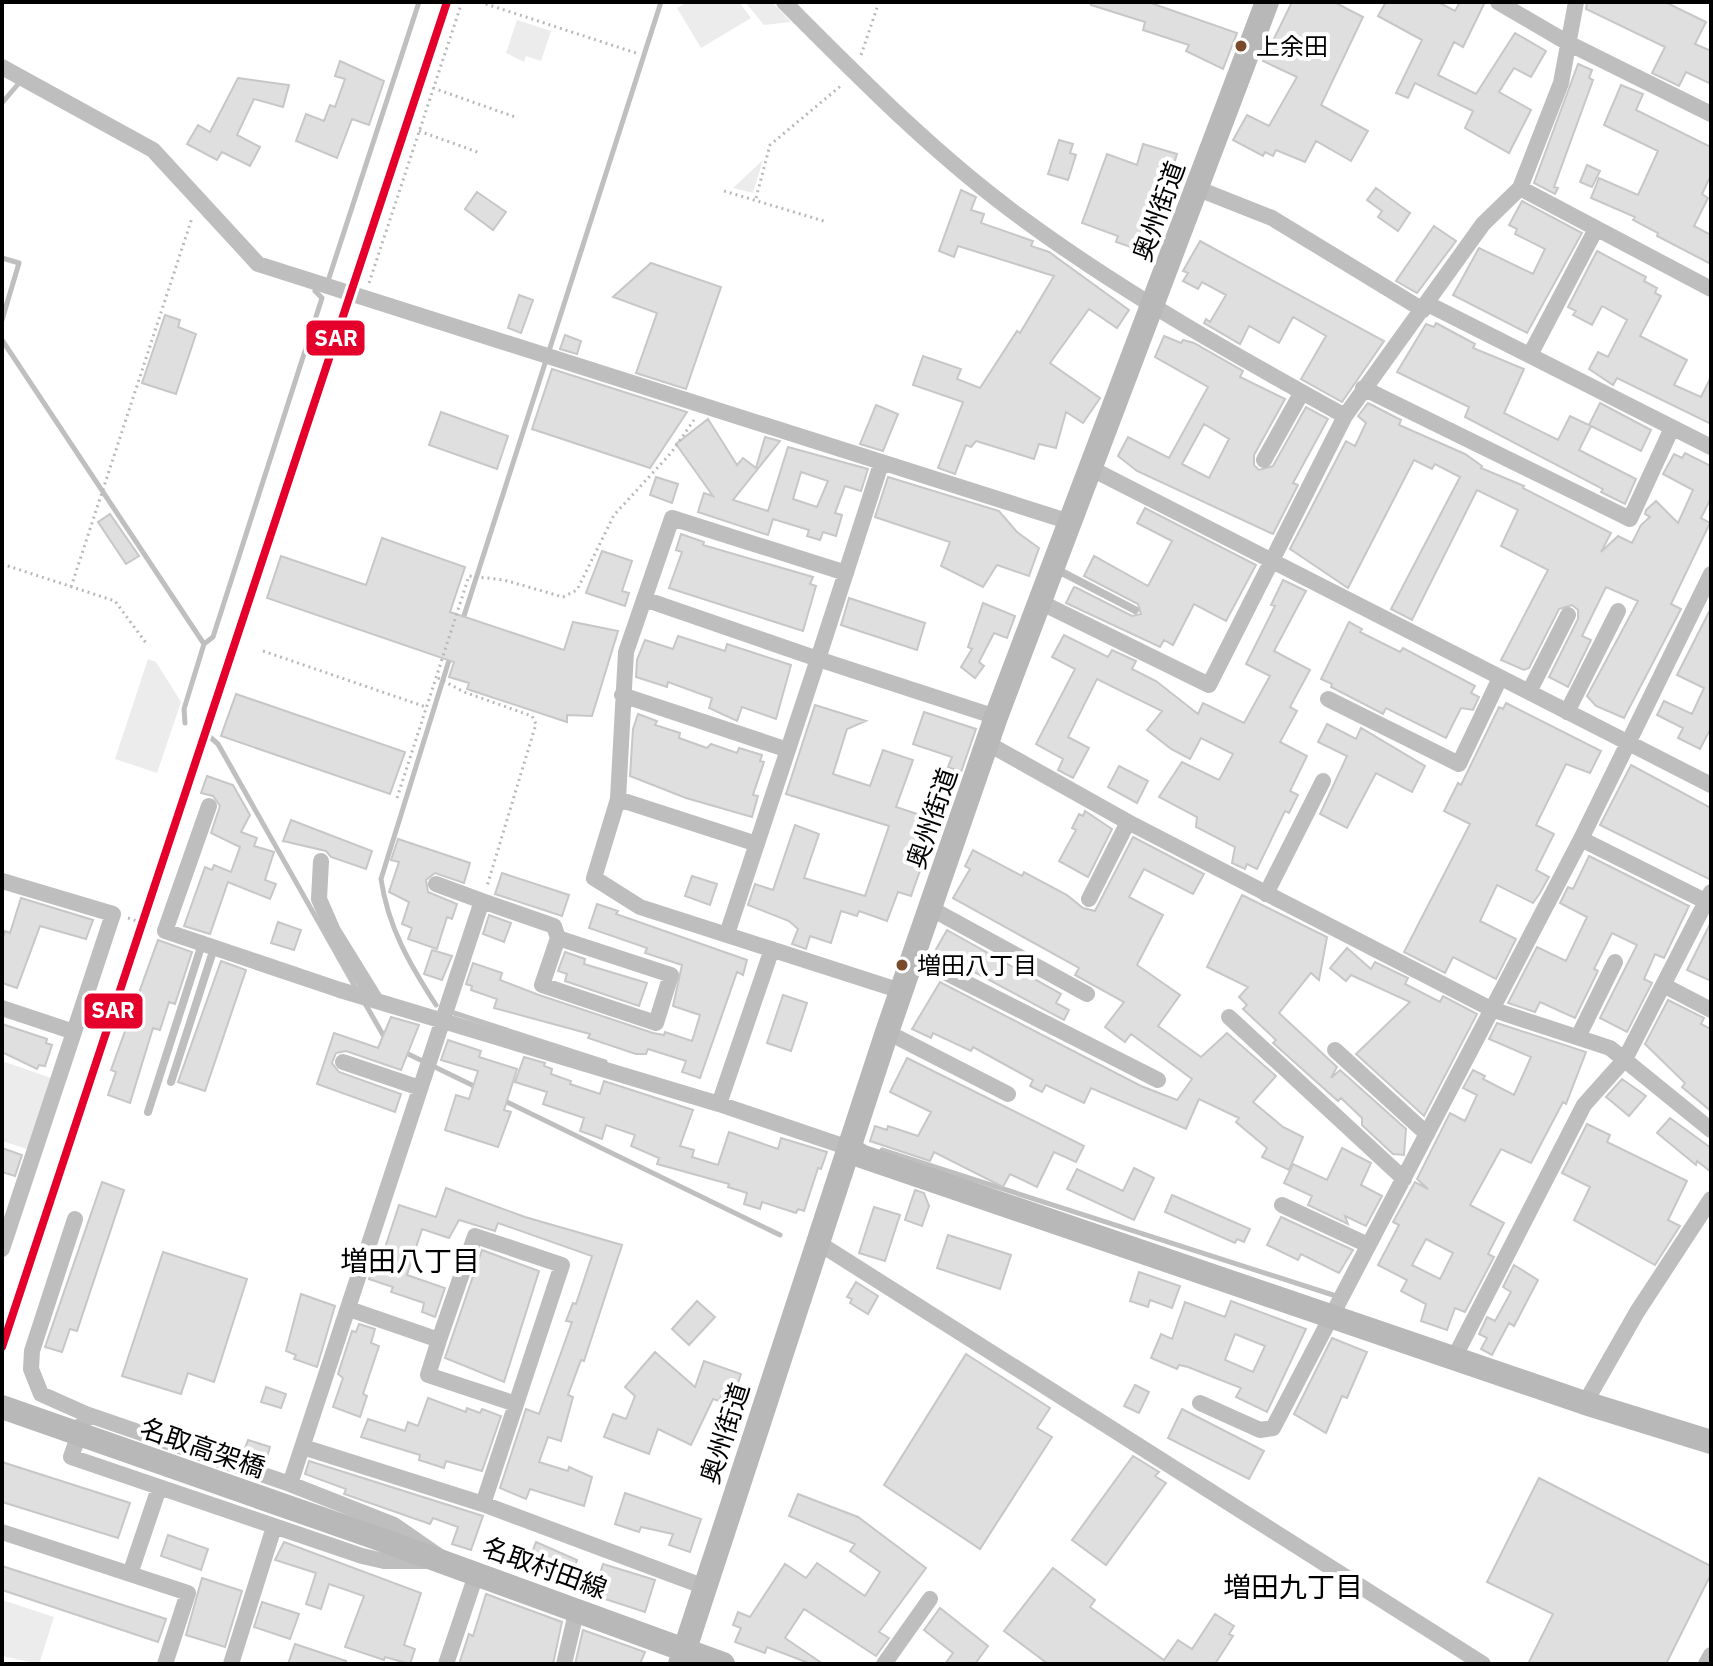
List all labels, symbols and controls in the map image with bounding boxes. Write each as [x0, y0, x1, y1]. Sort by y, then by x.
place label: 上余田 [1256, 30, 1328, 62]
marker: 上余田 [1233, 38, 1249, 54]
street label: 奥州街道 [1124, 156, 1192, 266]
line badge: SAR [305, 319, 366, 357]
text: SAR [314, 323, 358, 352]
street label: 奥州街道 [898, 763, 964, 873]
place label: 増田八丁目 [917, 949, 1037, 981]
marker: 増田八丁目 [894, 957, 910, 973]
line badge: SAR [83, 992, 144, 1030]
text: SAR [91, 995, 135, 1024]
district label: 増田八丁目 [340, 1242, 480, 1279]
street label: 奥州街道 [692, 1378, 756, 1488]
street label: 名取高架橋 [136, 1410, 270, 1484]
street label: 名取村田線 [478, 1529, 612, 1605]
district label: 増田九丁目 [1223, 1568, 1363, 1605]

